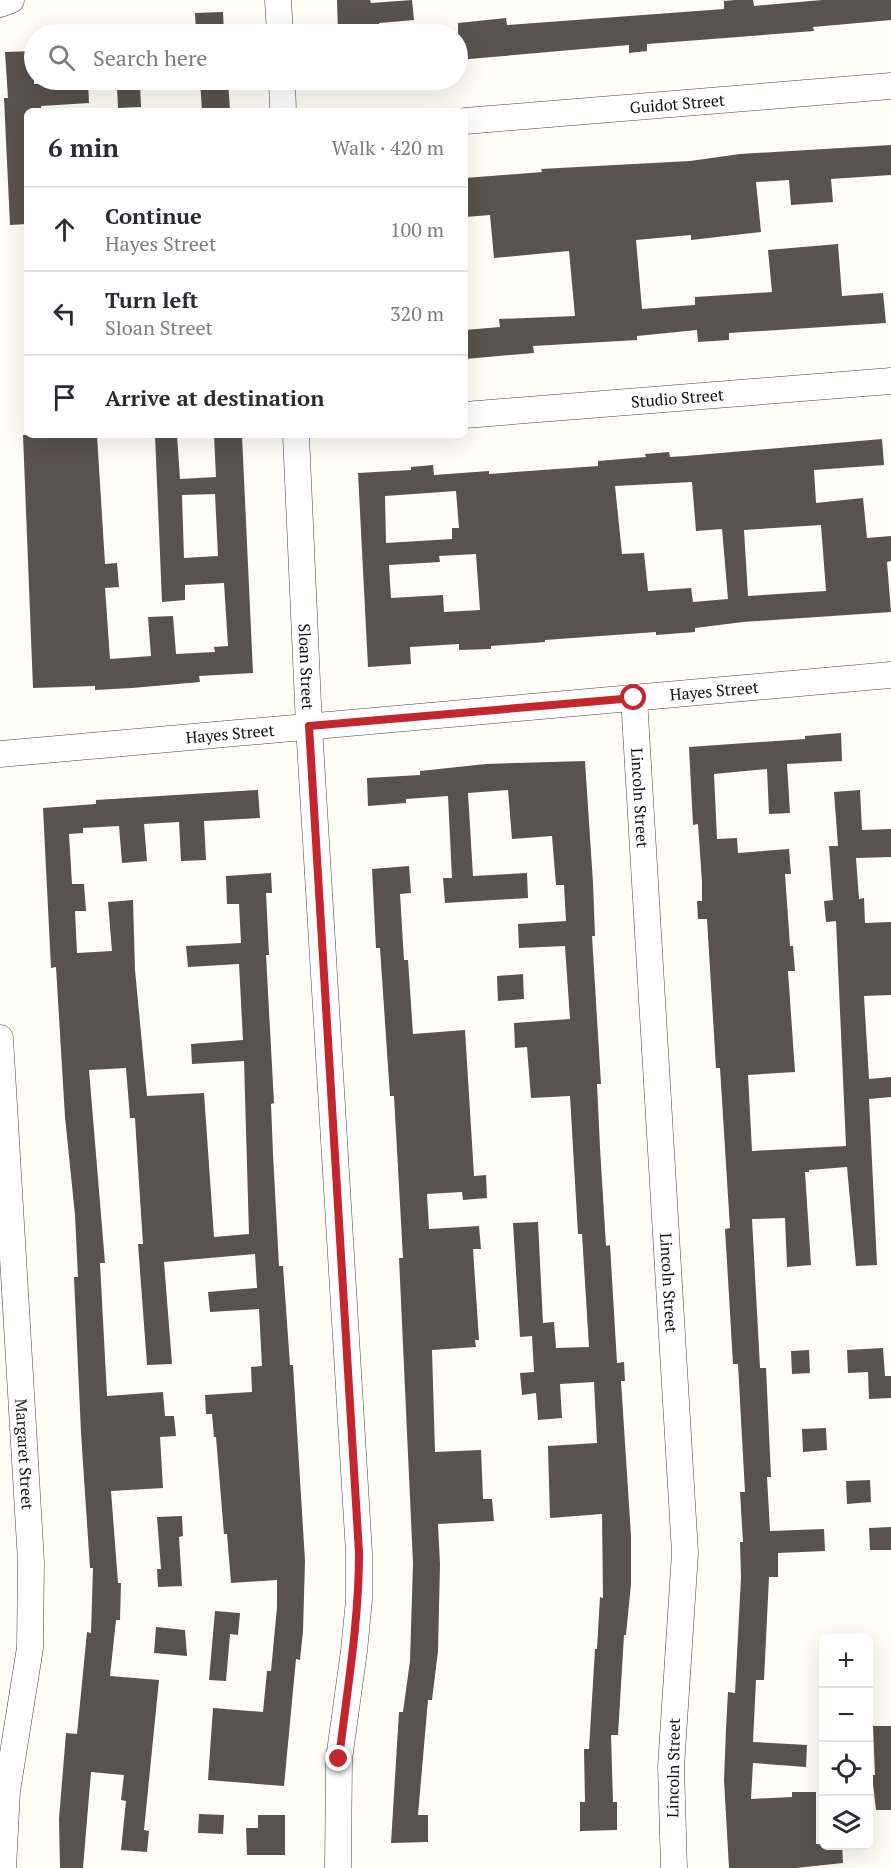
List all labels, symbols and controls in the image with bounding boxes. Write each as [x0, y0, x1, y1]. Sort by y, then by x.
search box [24, 24, 468, 90]
icon: search [45, 41, 78, 74]
text: Search here [93, 43, 207, 72]
street label: Guidot Street [629, 89, 726, 118]
text: 6 min [48, 130, 119, 164]
text: Walk · 420 m [332, 134, 444, 161]
text: Continue [105, 201, 202, 230]
icon: ahead [48, 213, 81, 246]
text: 100 m [390, 216, 444, 243]
text: Hayes Street [105, 230, 216, 257]
text: Turn left [105, 285, 198, 314]
icon: left [48, 297, 81, 330]
text: 320 m [390, 300, 444, 327]
text: Sloan Street [105, 314, 213, 341]
icon: arrive [48, 381, 81, 414]
text: Arrive at destination [105, 383, 324, 412]
street label: Studio Street [630, 383, 725, 413]
street label: Sloan Street [293, 623, 319, 711]
street label: Hayes Street [669, 676, 760, 706]
route start [620, 684, 646, 710]
street label: Hayes Street [185, 719, 276, 748]
street label: Lincoln Street [626, 747, 654, 849]
street label: Lincoln Street [655, 1232, 683, 1334]
street label: Margaret Street [10, 1398, 39, 1511]
map controls [819, 1634, 873, 1850]
button: + [819, 1634, 873, 1688]
button: − [819, 1688, 873, 1742]
street label: Lincoln Street [661, 1718, 685, 1818]
button: locate [819, 1742, 873, 1796]
route end [325, 1745, 351, 1771]
button: layers [819, 1796, 873, 1850]

